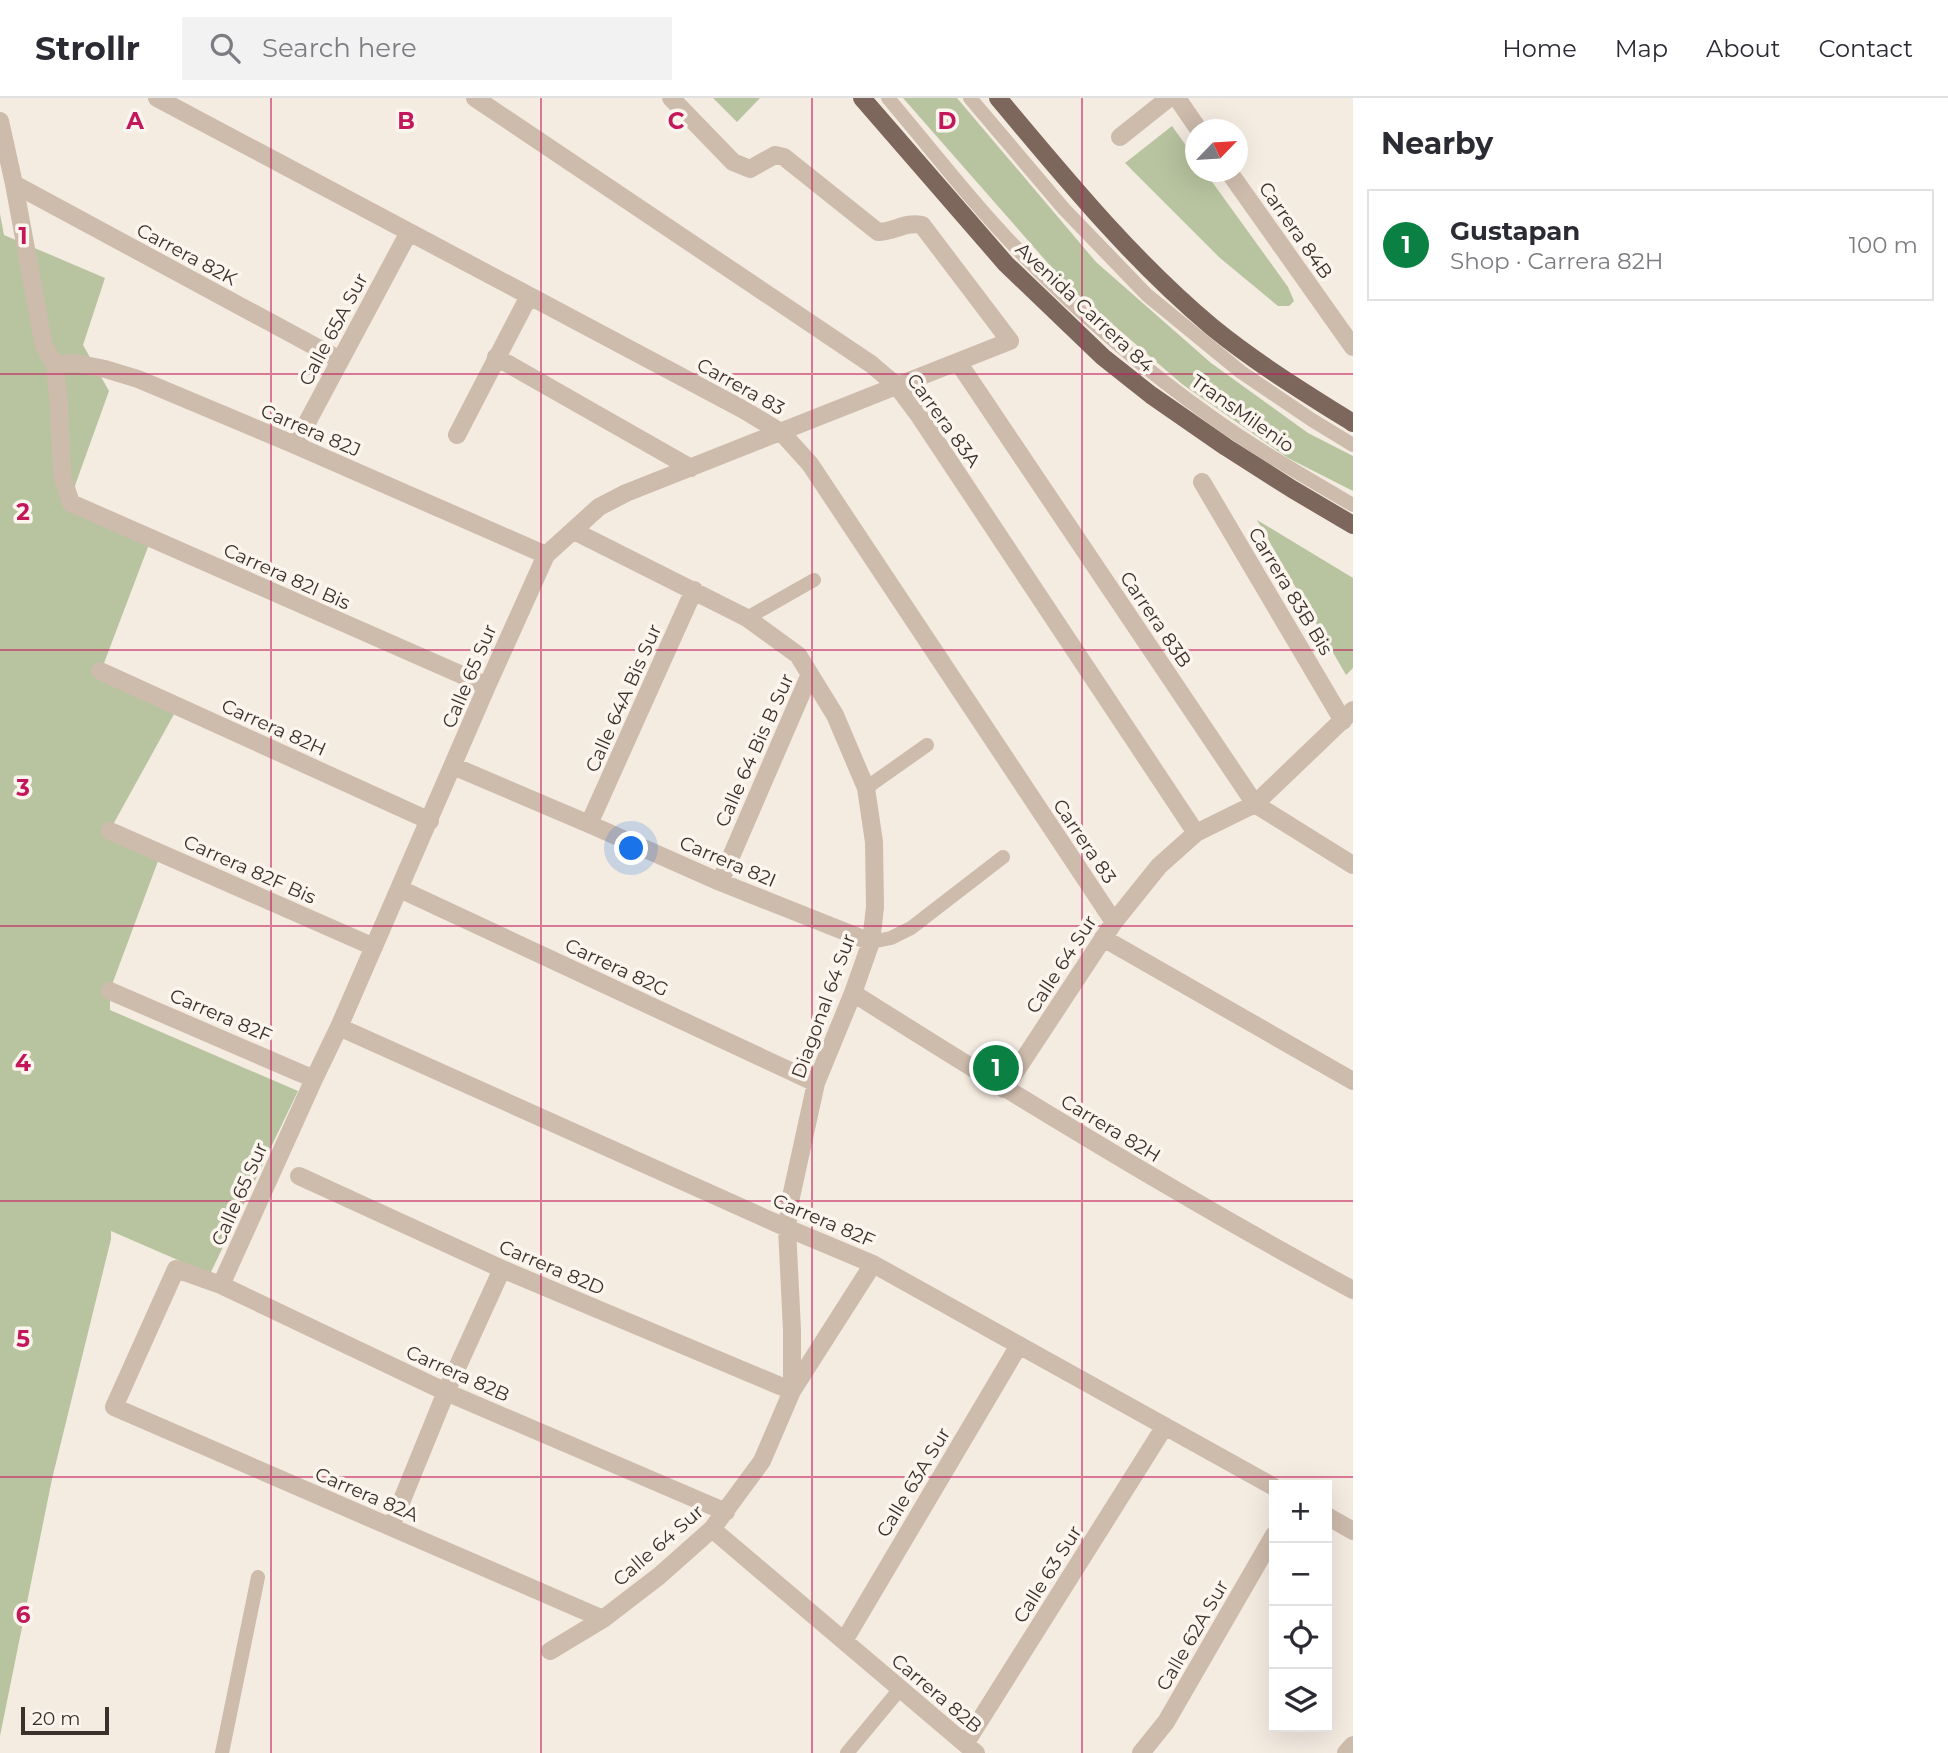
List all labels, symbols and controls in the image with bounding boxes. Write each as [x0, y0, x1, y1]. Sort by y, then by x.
search box [182, 17, 672, 80]
text: Strollr [35, 28, 140, 68]
icon: search [206, 29, 244, 67]
text: Search here [262, 32, 417, 64]
text: Home [1502, 34, 1577, 63]
text: Map [1615, 34, 1668, 63]
text: About [1706, 34, 1780, 63]
text: Contact [1818, 34, 1913, 63]
text: A [125, 107, 144, 135]
text: B [397, 107, 415, 135]
text: C [668, 107, 685, 135]
text: D [938, 107, 957, 135]
north arrow [1185, 119, 1248, 182]
text: Nearby [1381, 125, 1493, 162]
street label: Carrera 84B [1254, 177, 1337, 283]
text: Gustapan [1450, 215, 1580, 247]
street label: Carrera 82K [133, 218, 241, 291]
text: 1 [18, 222, 28, 250]
text: 1 [1401, 231, 1411, 259]
text: 100 m [1849, 231, 1918, 259]
street label: Avenida Carrera 84 [1011, 238, 1159, 378]
text: Shop · Carrera 82H [1450, 247, 1663, 275]
street label: Calle 65A Sur [294, 269, 373, 389]
street label: Carrera 83 [693, 353, 789, 420]
street label: Carrera 83A [902, 369, 986, 472]
street label: TransMilenio [1187, 369, 1299, 457]
street label: Carrera 82J [257, 399, 364, 462]
text: 2 [16, 498, 30, 526]
street label: Carrera 83B Bis [1243, 523, 1338, 659]
street label: Carrera 82I Bis [220, 538, 354, 615]
street label: Carrera 83B [1115, 567, 1196, 672]
street label: Calle 65 Sur [437, 621, 502, 732]
street label: Calle 64A Bis Sur [580, 621, 666, 776]
street label: Calle 64 Bis B Sur [710, 670, 799, 830]
street label: Carrera 82H [218, 694, 330, 761]
text: 3 [15, 774, 30, 802]
street label: Carrera 83 [1048, 795, 1121, 888]
street label: Carrera 82F Bis [180, 830, 320, 909]
your location [614, 831, 648, 865]
street label: Carrera 82I [676, 831, 779, 892]
street label: Calle 64 Sur [1021, 911, 1102, 1018]
street label: Diagonal 64 Sur [787, 931, 860, 1082]
street label: Carrera 82G [561, 933, 672, 1001]
street label: Carrera 82F [166, 984, 275, 1047]
pin: 1 [973, 1042, 1019, 1094]
text: 4 [15, 1049, 31, 1077]
street label: Carrera 82H [1057, 1090, 1165, 1167]
street label: Calle 65 Sur [206, 1139, 272, 1249]
street label: Carrera 82F [769, 1189, 878, 1252]
street label: Carrera 82D [496, 1235, 608, 1300]
text: 5 [16, 1325, 30, 1353]
street label: Carrera 82B [402, 1340, 513, 1407]
street label: Calle 63A Sur [872, 1423, 955, 1541]
street label: Carrera 82A [311, 1462, 422, 1527]
map controls [1269, 1480, 1332, 1732]
button: + [1269, 1480, 1332, 1543]
street label: Calle 64 Sur [608, 1500, 708, 1591]
street label: Calle 63 Sur [1008, 1521, 1086, 1627]
button: − [1269, 1543, 1332, 1606]
street label: Calle 62A Sur [1151, 1576, 1233, 1695]
text: 6 [16, 1601, 31, 1629]
button: locate [1269, 1606, 1332, 1669]
street label: Carrera 82B [887, 1649, 987, 1738]
button: layers [1269, 1669, 1332, 1732]
scale bar [21, 1704, 108, 1736]
text: 20 m [32, 1707, 80, 1730]

